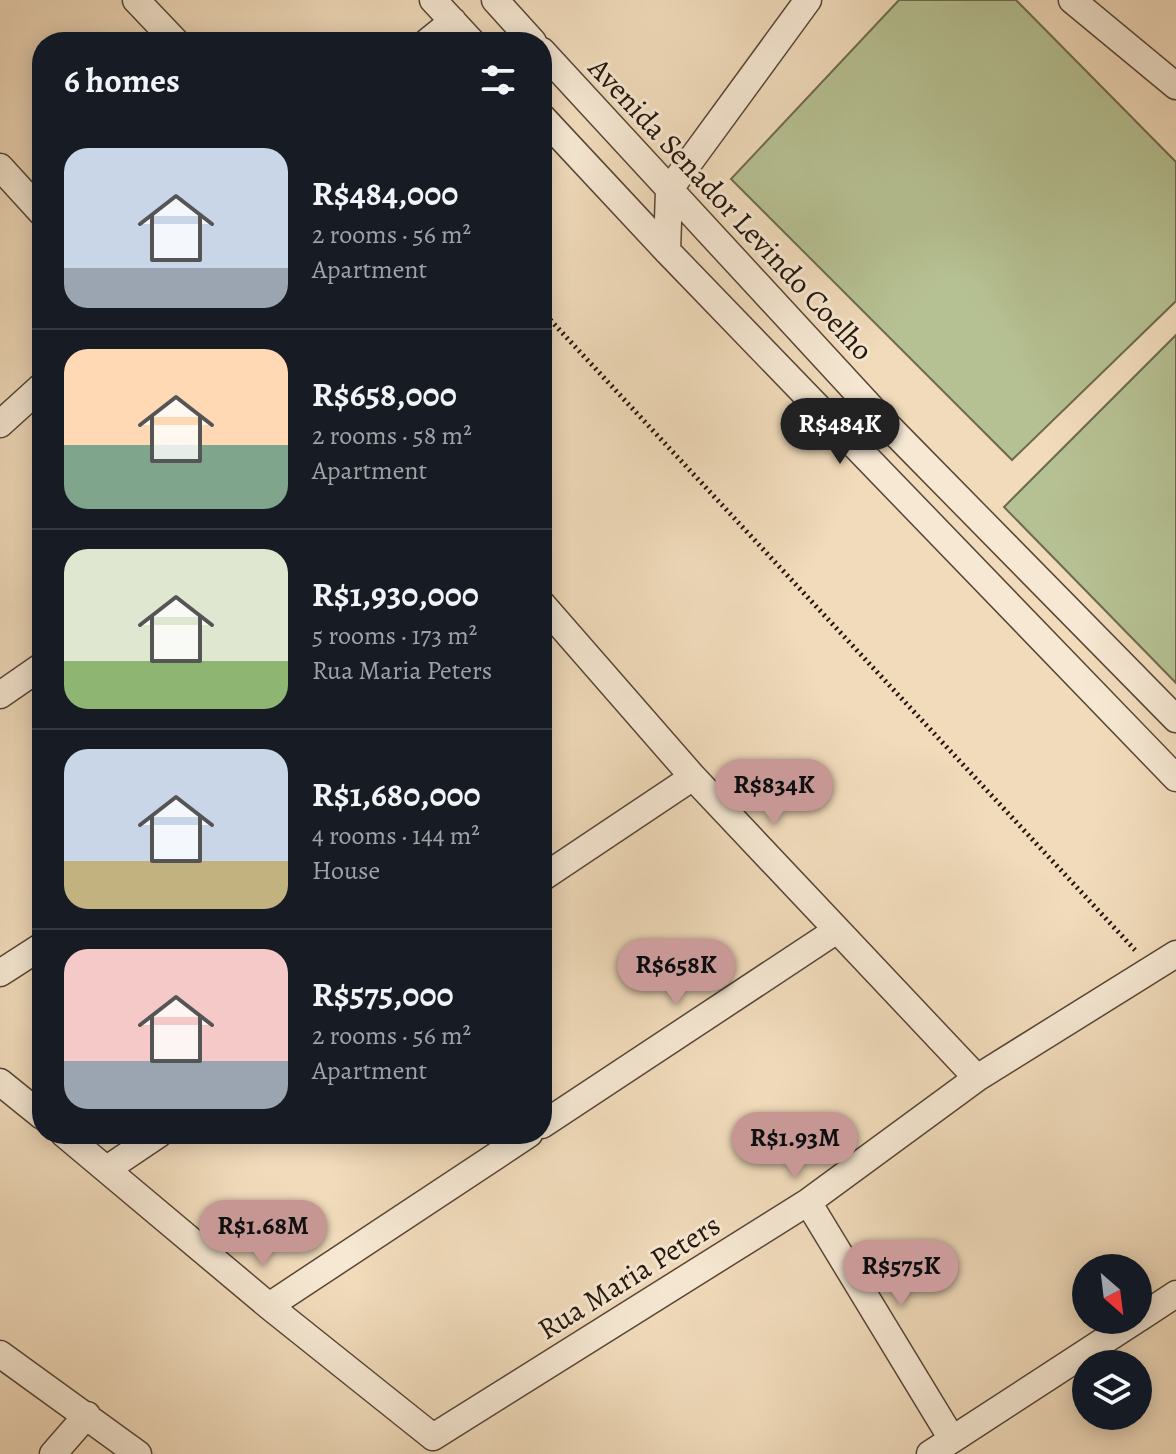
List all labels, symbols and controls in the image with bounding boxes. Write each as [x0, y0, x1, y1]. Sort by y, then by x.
street label: Avenida Senador Levindo Coelho [579, 48, 882, 369]
text: 6 homes [64, 57, 180, 104]
icon: filters [476, 58, 520, 102]
text: R$484,000 [312, 170, 458, 217]
icon: home [128, 180, 224, 276]
text: 2 rooms · 56 m² [312, 217, 471, 252]
text: Apartment [312, 252, 427, 287]
text: R$658,000 [312, 371, 457, 418]
icon: home [128, 381, 224, 477]
pin: R$484K [775, 398, 905, 466]
text: R$484K [799, 406, 881, 441]
text: 2 rooms · 58 m² [312, 418, 472, 453]
text: Apartment [312, 453, 427, 488]
text: R$1,930,000 [312, 571, 479, 618]
icon: home [128, 581, 224, 677]
text: 5 rooms · 173 m² [312, 618, 477, 653]
text: Rua Maria Peters [312, 653, 492, 688]
pin: R$834K [709, 759, 839, 827]
text: R$834K [733, 767, 815, 802]
text: R$1,680,000 [312, 771, 481, 818]
icon: home [128, 781, 224, 877]
text: 4 rooms · 144 m² [312, 818, 480, 853]
text: House [312, 853, 380, 888]
pin: R$658K [611, 939, 741, 1007]
text: R$658K [635, 947, 717, 982]
text: R$575,000 [312, 971, 454, 1018]
icon: home [128, 981, 224, 1077]
text: 2 rooms · 56 m² [312, 1018, 471, 1053]
text: Apartment [312, 1053, 427, 1088]
pin: R$1.93M [721, 1112, 869, 1180]
text: R$1.93M [750, 1120, 840, 1155]
pin: R$1.68M [189, 1200, 337, 1268]
street label: Rua Maria Peters [530, 1205, 728, 1349]
text: R$1.68M [217, 1208, 309, 1243]
pin: R$575K [836, 1240, 966, 1308]
text: R$575K [861, 1248, 941, 1283]
north arrow [1072, 1254, 1152, 1334]
map controls [1072, 1254, 1152, 1430]
button: layers [1072, 1350, 1152, 1430]

